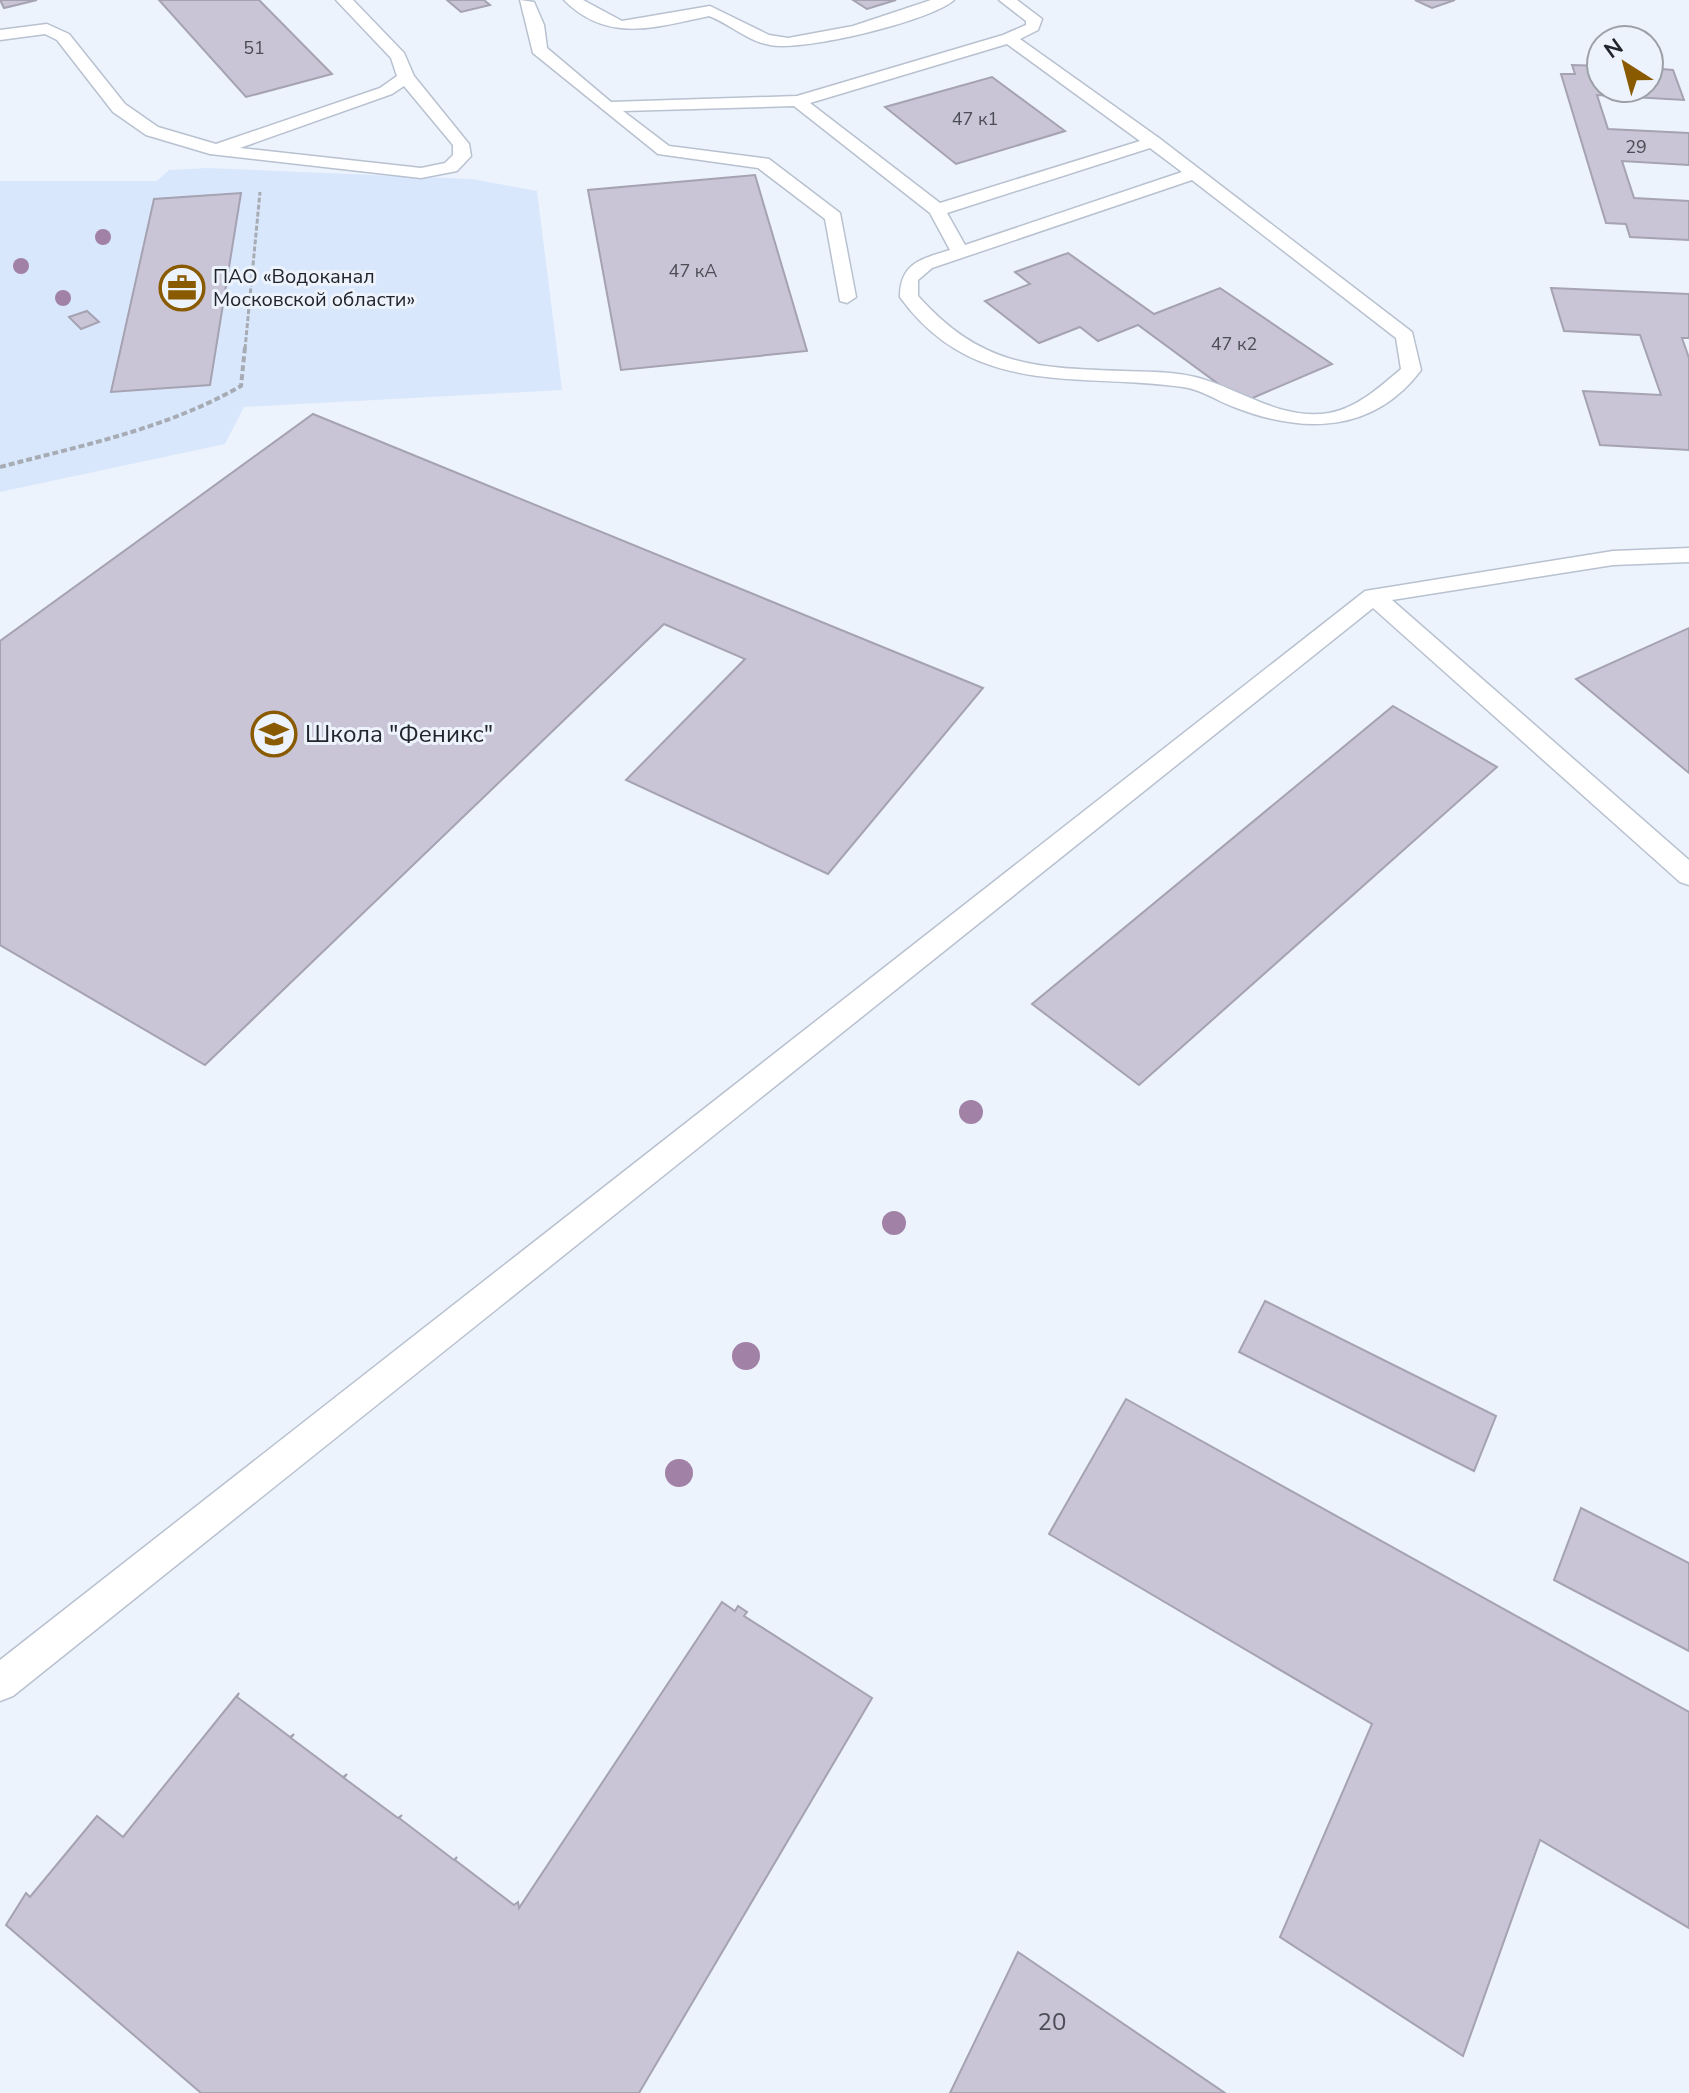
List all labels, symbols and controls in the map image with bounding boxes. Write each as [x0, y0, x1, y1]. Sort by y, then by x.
north arrow [1585, 24, 1665, 104]
text: N [1598, 32, 1629, 66]
house number: 51 [243, 36, 265, 60]
house number: 47 к1 [952, 107, 998, 131]
house number: 29 [1625, 135, 1647, 159]
house number: 47 кА [669, 259, 717, 283]
place label: ПАО «Водоканал Московской области» [213, 263, 415, 313]
office icon: ПАО «Водоканал Московской области» [158, 264, 206, 312]
house number: 47 к2 [1211, 332, 1257, 356]
school or university icon: Школа "Феникс" [250, 710, 298, 758]
place label: Школа "Феникс" [305, 718, 493, 750]
house number: 20 [1038, 2006, 1066, 2038]

